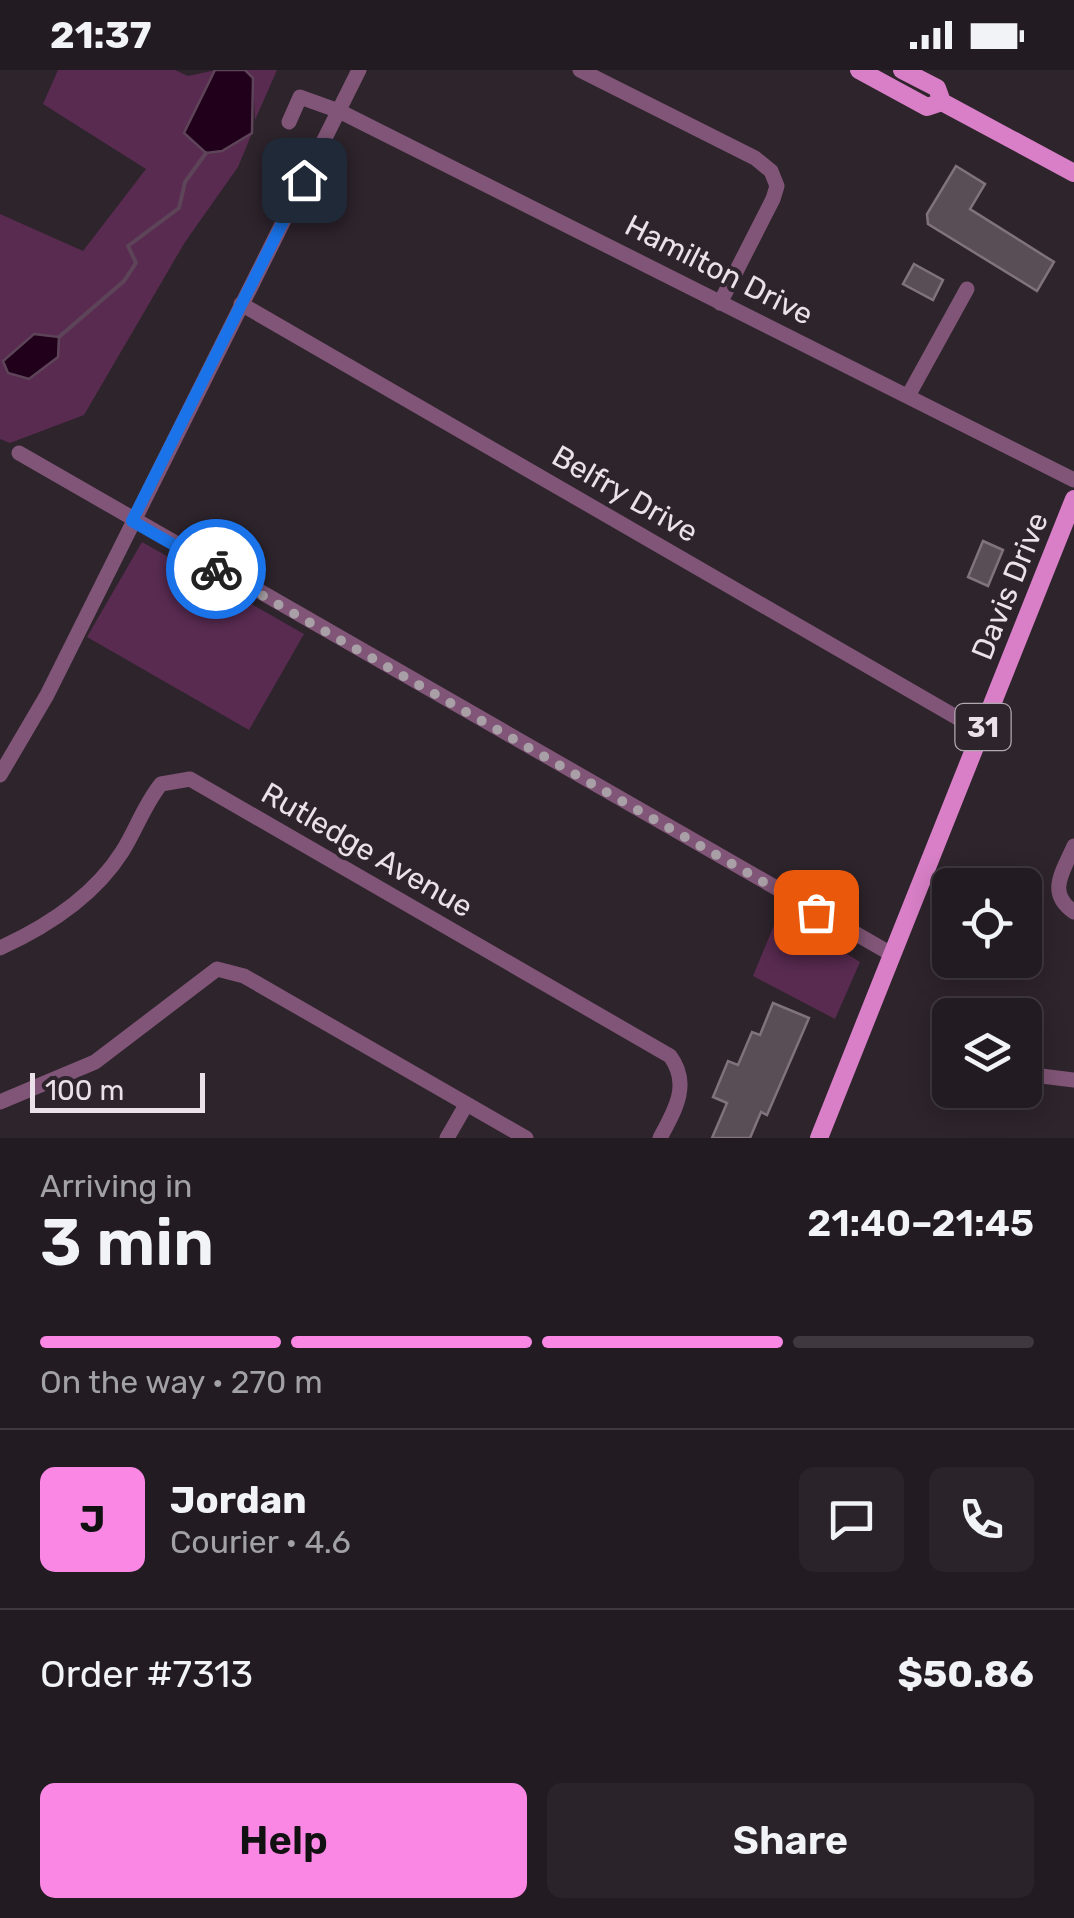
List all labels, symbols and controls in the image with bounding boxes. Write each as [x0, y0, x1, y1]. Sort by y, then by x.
text: 21:37 [50, 12, 152, 58]
pin [262, 138, 347, 223]
icon: home [277, 153, 332, 208]
street label: Hamilton Drive [619, 207, 819, 333]
street label: Belfry Drive [546, 438, 704, 550]
street label: Davis Drive [964, 507, 1056, 665]
courier [166, 519, 266, 619]
icon: bike [189, 542, 244, 597]
road number: 31 [956, 704, 1010, 750]
street label: Rutledge Avenue [255, 775, 479, 925]
map controls [932, 868, 1042, 1108]
button: locate [932, 868, 1042, 978]
pin [774, 870, 859, 955]
icon: bag [789, 885, 844, 940]
button: layers [932, 998, 1042, 1108]
scale bar [30, 1068, 205, 1112]
text: 100 m [45, 1074, 124, 1107]
text: Arriving in [40, 1167, 192, 1205]
text: 21:40–21:45 [807, 1200, 1034, 1246]
text: 3 min [40, 1204, 214, 1281]
text: On the way · 270 m [40, 1363, 323, 1401]
button: chat [799, 1467, 904, 1572]
button: phone [929, 1467, 1034, 1572]
text: Jordan [170, 1477, 307, 1523]
text: J [80, 1496, 105, 1542]
text: Courier · 4.6 [170, 1523, 351, 1561]
text: Order #7313 [40, 1651, 253, 1697]
text: $50.86 [897, 1651, 1034, 1697]
button: Help [40, 1783, 527, 1898]
button: Share [547, 1783, 1034, 1898]

